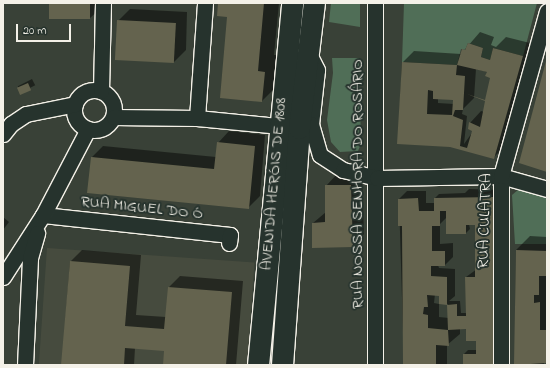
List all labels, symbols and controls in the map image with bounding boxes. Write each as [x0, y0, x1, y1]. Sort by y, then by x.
scale bar [18, 16, 73, 42]
text: 20 m [23, 22, 46, 40]
street label: RUA NOSSA SENHORA DO ROSÁRIO [348, 59, 368, 309]
street label: AVENIDA HERÓIS DE 1808 [257, 97, 291, 271]
street label: RUA CULATRA [474, 173, 496, 269]
street label: RUA MIGUEL DO Ó [80, 192, 204, 224]

